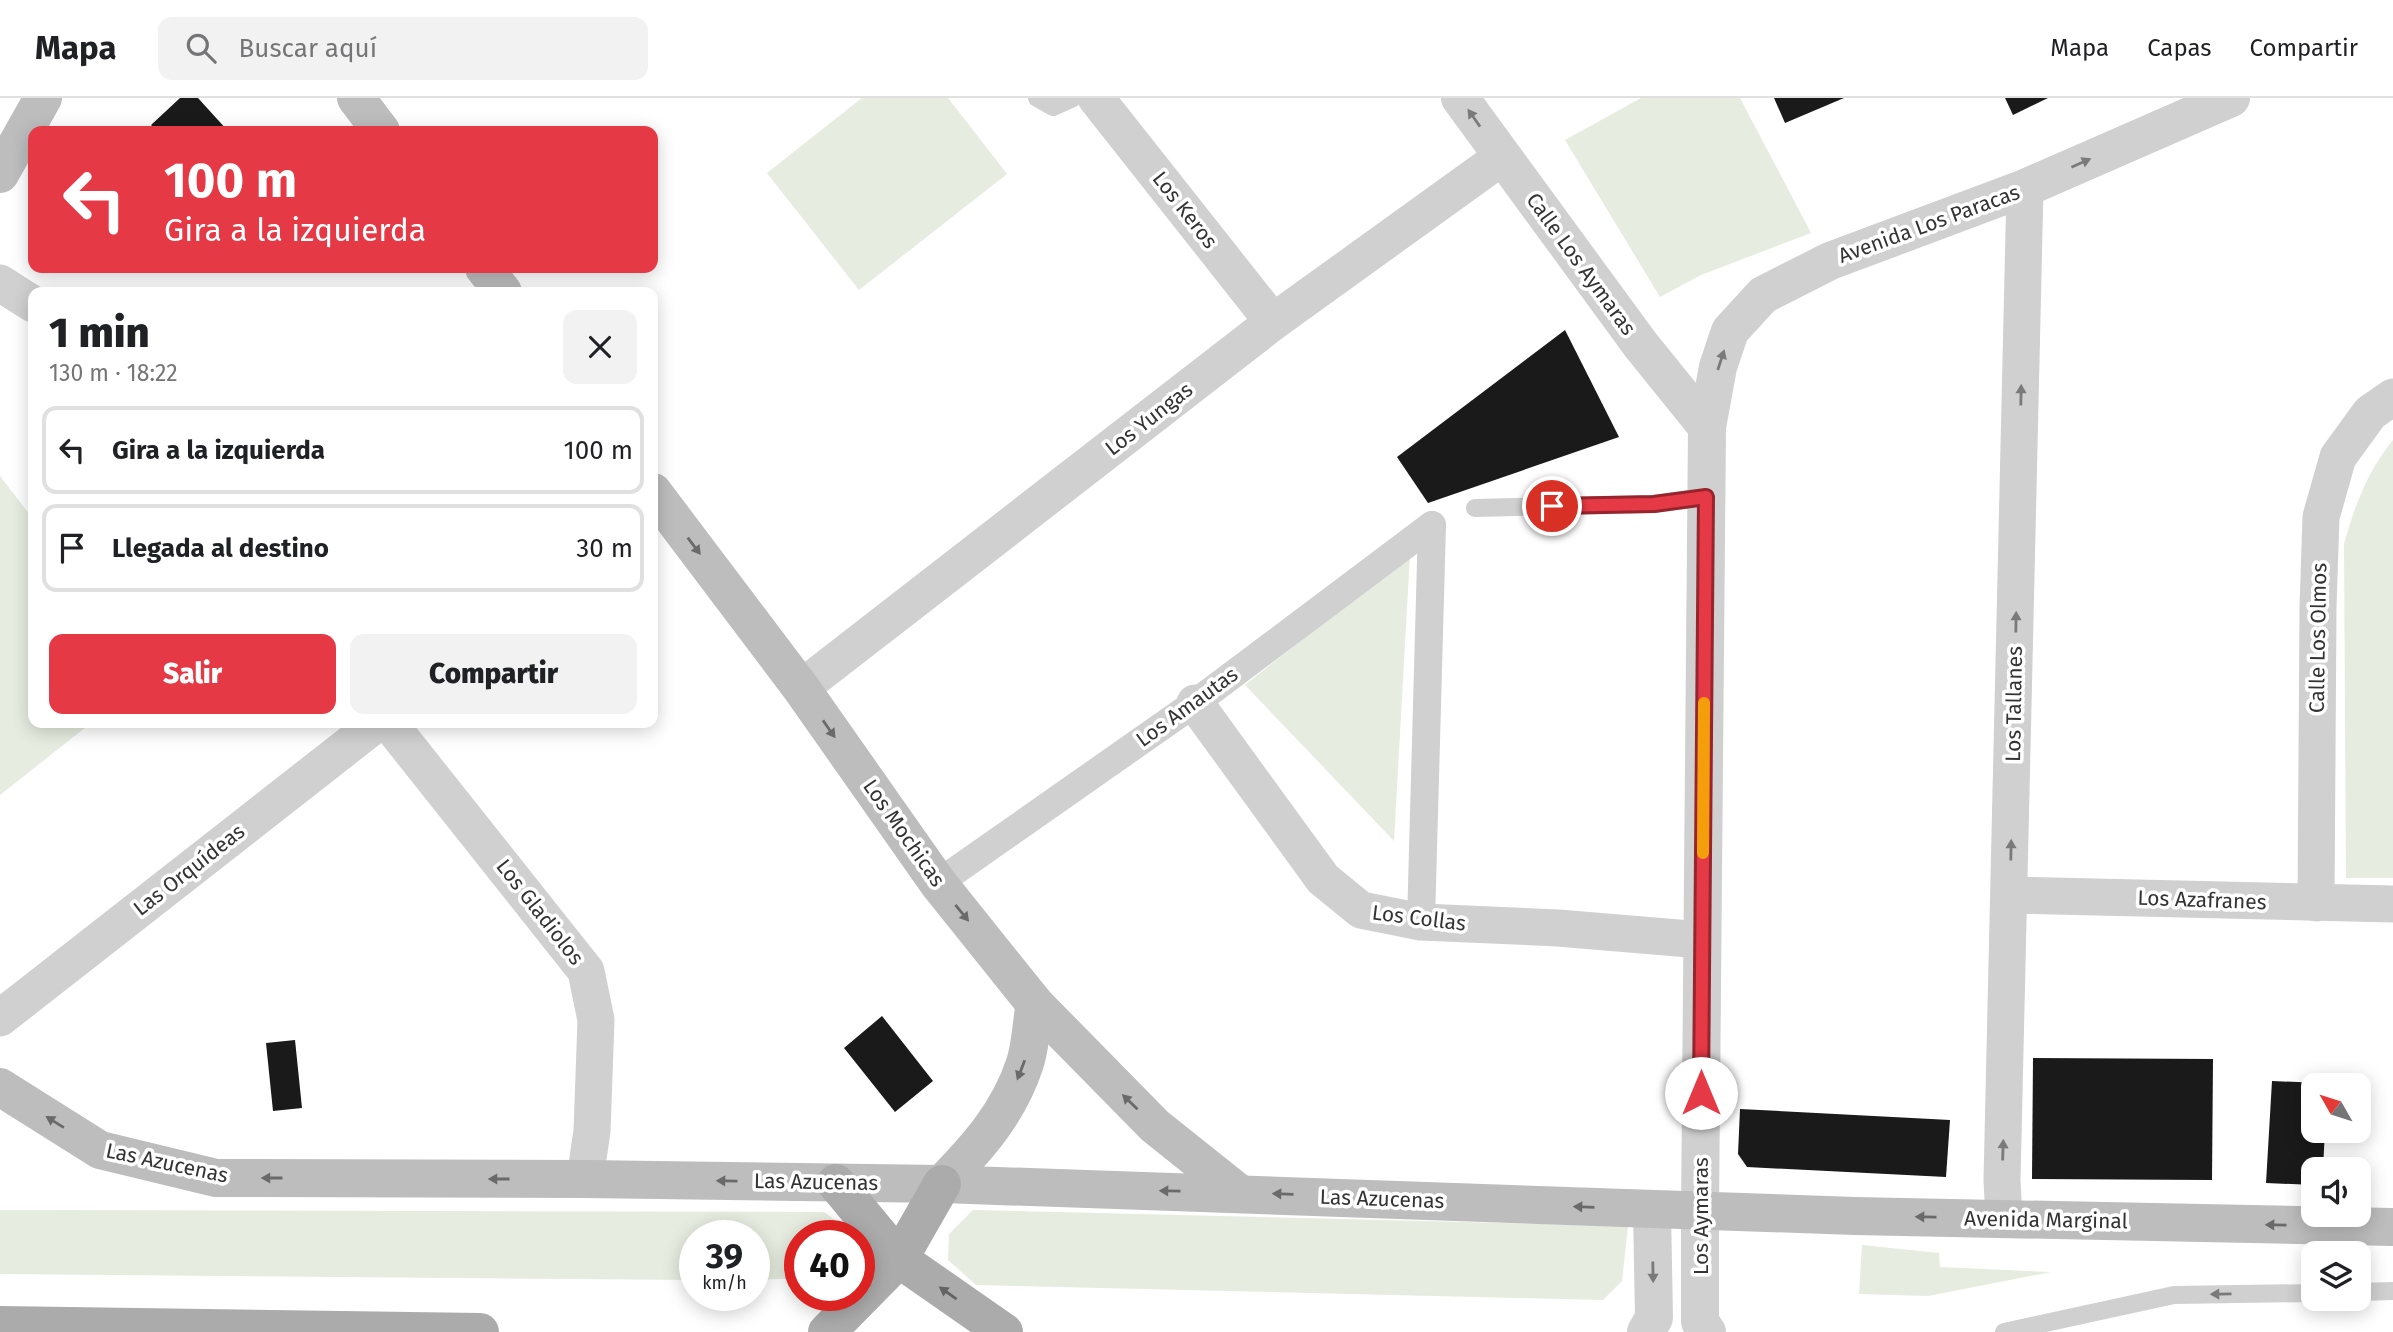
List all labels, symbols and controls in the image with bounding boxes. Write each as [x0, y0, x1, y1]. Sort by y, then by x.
search box [158, 17, 648, 80]
text: Mapa [35, 28, 116, 68]
icon: search [182, 29, 220, 67]
text: Buscar aquí [238, 33, 377, 64]
text: Mapa [2050, 34, 2109, 62]
text: Capas [2147, 34, 2211, 62]
text: Compartir [2249, 34, 2358, 62]
one-way arrow [1467, 109, 1481, 127]
text: 100 m [164, 151, 297, 210]
icon: left [49, 154, 140, 245]
one-way arrow [2071, 157, 2091, 169]
street label: Los Keros [1147, 166, 1223, 254]
street label: Avenida Los Paracas [1835, 179, 2023, 269]
street label: Calle Los Aymaras [1521, 188, 1642, 340]
text: Gira a la izquierda [164, 211, 426, 249]
text: 1 min [49, 308, 150, 358]
button: close [563, 310, 637, 384]
one-way arrow [1716, 349, 1726, 370]
text: 130 m · 18:22 [49, 359, 178, 387]
street label: Los Yungas [1100, 377, 1198, 461]
one-way arrow [2015, 383, 2027, 405]
icon: left [53, 431, 91, 469]
text: Gira a la izquierda [112, 435, 325, 466]
text: 100 m [564, 435, 633, 466]
pin [1522, 476, 1582, 536]
icon: arrive [1533, 487, 1571, 525]
icon: arrive [53, 529, 91, 567]
text: Llegada al destino [112, 533, 329, 564]
text: 30 m [576, 533, 633, 564]
one-way arrow [686, 537, 700, 555]
street label: Calle Los Olmos [2304, 562, 2332, 713]
one-way arrow [2010, 611, 2022, 633]
button: Salir [49, 634, 336, 714]
button: Compartir [350, 634, 637, 714]
street label: Los Tallanes [2000, 646, 2028, 762]
street label: Los Amautas [1131, 661, 1243, 753]
one-way arrow [822, 720, 836, 738]
street label: Los Mochicas [857, 774, 951, 892]
street label: Las Orquídeas [128, 818, 250, 922]
one-way arrow [2006, 838, 2017, 860]
street label: Los Gladiolos [491, 854, 590, 970]
street label: Los Azafranes [2137, 885, 2267, 915]
street label: Los Collas [1371, 899, 1468, 937]
one-way arrow [955, 904, 970, 922]
position arrow [1664, 1056, 1738, 1130]
one-way arrow [1016, 1060, 1027, 1081]
north arrow [2301, 1073, 2371, 1143]
map controls [2301, 1073, 2371, 1311]
one-way arrow [1122, 1094, 1139, 1110]
one-way arrow [46, 1116, 65, 1129]
street label: Las Azucenas [103, 1137, 231, 1189]
one-way arrow [1998, 1139, 2009, 1161]
street label: Los Aymaras [1688, 1157, 1714, 1275]
button: sound [2301, 1157, 2371, 1227]
street label: Las Azucenas [754, 1168, 879, 1196]
one-way arrow [260, 1172, 282, 1184]
one-way arrow [488, 1173, 510, 1185]
one-way arrow [715, 1175, 737, 1187]
street label: Las Azucenas [1319, 1184, 1445, 1214]
one-way arrow [1159, 1185, 1181, 1196]
one-way arrow [1272, 1189, 1294, 1200]
one-way arrow [1573, 1201, 1595, 1212]
street label: Avenida Marginal [1964, 1206, 2128, 1234]
one-way arrow [1915, 1212, 1937, 1223]
one-way arrow [2265, 1219, 2287, 1231]
speed limit sign: 40 [784, 1220, 875, 1311]
text: 39 [706, 1235, 743, 1277]
button: layers [2301, 1241, 2371, 1311]
one-way arrow [1647, 1261, 1659, 1283]
text: km/h [702, 1272, 747, 1294]
one-way arrow [939, 1286, 957, 1300]
one-way arrow [2210, 1289, 2232, 1300]

